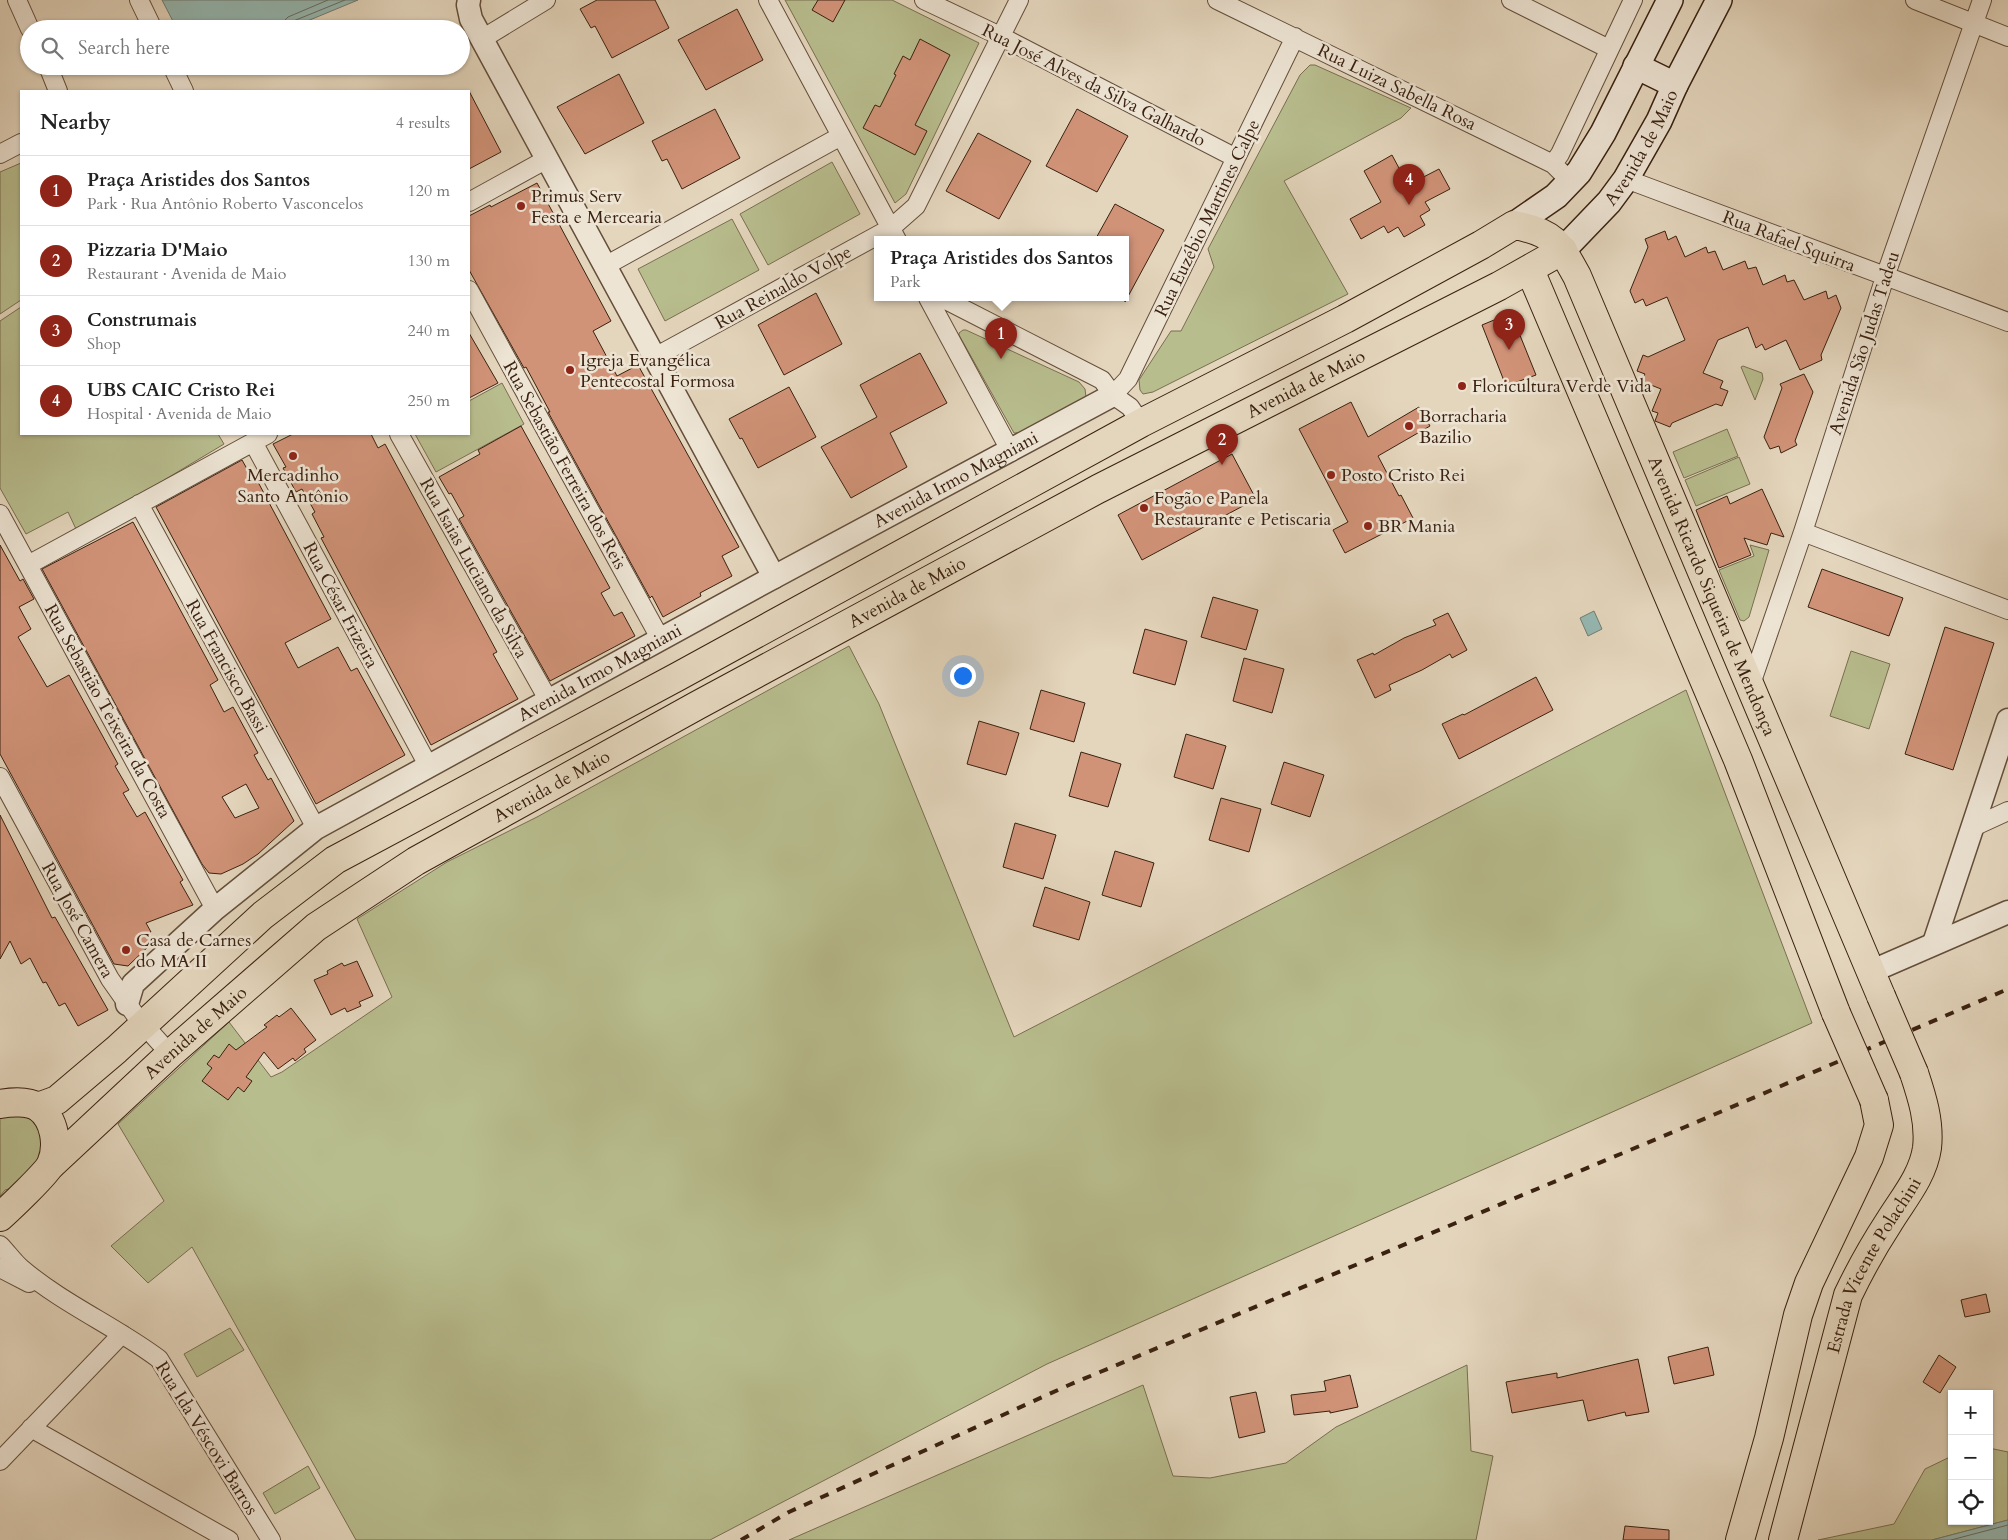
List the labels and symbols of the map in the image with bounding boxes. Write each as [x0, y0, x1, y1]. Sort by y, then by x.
street label: Rua José Alves da Silva Galhardo [978, 18, 1210, 153]
street label: Rua Luiza Sabella Rosa [1313, 38, 1481, 137]
street label: Avenida de Maio [1599, 86, 1684, 211]
street label: Rua Euzébio Martines Calpe [1149, 115, 1266, 321]
pin: 4 [1393, 164, 1425, 205]
place label: Primus Serv Festa e Mercearia [531, 184, 662, 230]
marker: Primus Serv Festa e Mercearia [515, 200, 527, 212]
street label: Rua Rafael Squirra [1719, 205, 1859, 278]
street label: Rua Reinaldo Volpe [710, 239, 856, 335]
street label: Avenida São Judas Tadeu [1823, 248, 1906, 438]
pin: 3 [1493, 309, 1525, 350]
pin: 1 [985, 318, 1017, 359]
street label: Avenida de Maio [1243, 344, 1370, 425]
place label: Igreja Evangélica Pentecostal Formosa [580, 348, 735, 394]
street label: Rua Sebastião Ferreira dos Reis [497, 357, 632, 574]
marker: Igreja Evangélica Pentecostal Formosa [564, 364, 576, 376]
place label: Floricultura Verde Vida [1472, 374, 1652, 399]
marker: Floricultura Verde Vida [1456, 380, 1468, 392]
place label: Borracharia Bazilio [1419, 404, 1507, 450]
marker: Borracharia Bazilio [1403, 420, 1415, 432]
pin: 2 [1206, 424, 1238, 465]
street label: Avenida Irmo Magniani [869, 425, 1043, 534]
marker: Mercadinho Santo Antônio [287, 450, 299, 462]
street label: Avenida Ricardo Siqueira de Mendonça [1642, 452, 1782, 740]
place label: Mercadinho Santo Antônio [238, 463, 349, 509]
place label: Posto Cristo Rei [1341, 463, 1465, 488]
marker: Posto Cristo Rei [1325, 469, 1337, 481]
street label: Rua Isaias Luciano da Silva [413, 473, 534, 663]
place label: Fogão e Panela Restaurante e Petiscaria [1154, 486, 1331, 532]
marker: Fogão e Panela Restaurante e Petiscaria [1138, 502, 1150, 514]
place label: BR Mania [1378, 514, 1456, 539]
marker: BR Mania [1362, 520, 1374, 532]
street label: Rua César Frizeira [297, 538, 384, 673]
street label: Avenida de Maio [844, 551, 971, 634]
street label: Rua Francisco Bassi [180, 595, 274, 737]
street label: Rua Sebastião Teixeira da Costa [38, 599, 177, 823]
street label: Avenida Irmo Magniani [514, 618, 686, 728]
your location [950, 663, 976, 689]
street label: Avenida de Maio [489, 744, 615, 829]
street label: Rua José Camera [35, 858, 120, 983]
place label: Casa de Carnes do MA II [136, 928, 251, 974]
marker: Casa de Carnes do MA II [120, 944, 132, 956]
street label: Avenida de Maio [139, 980, 253, 1085]
street label: Estrada Vicente Polachini [1821, 1173, 1928, 1356]
street label: Rua Ida Véscovi Barros [149, 1357, 264, 1520]

